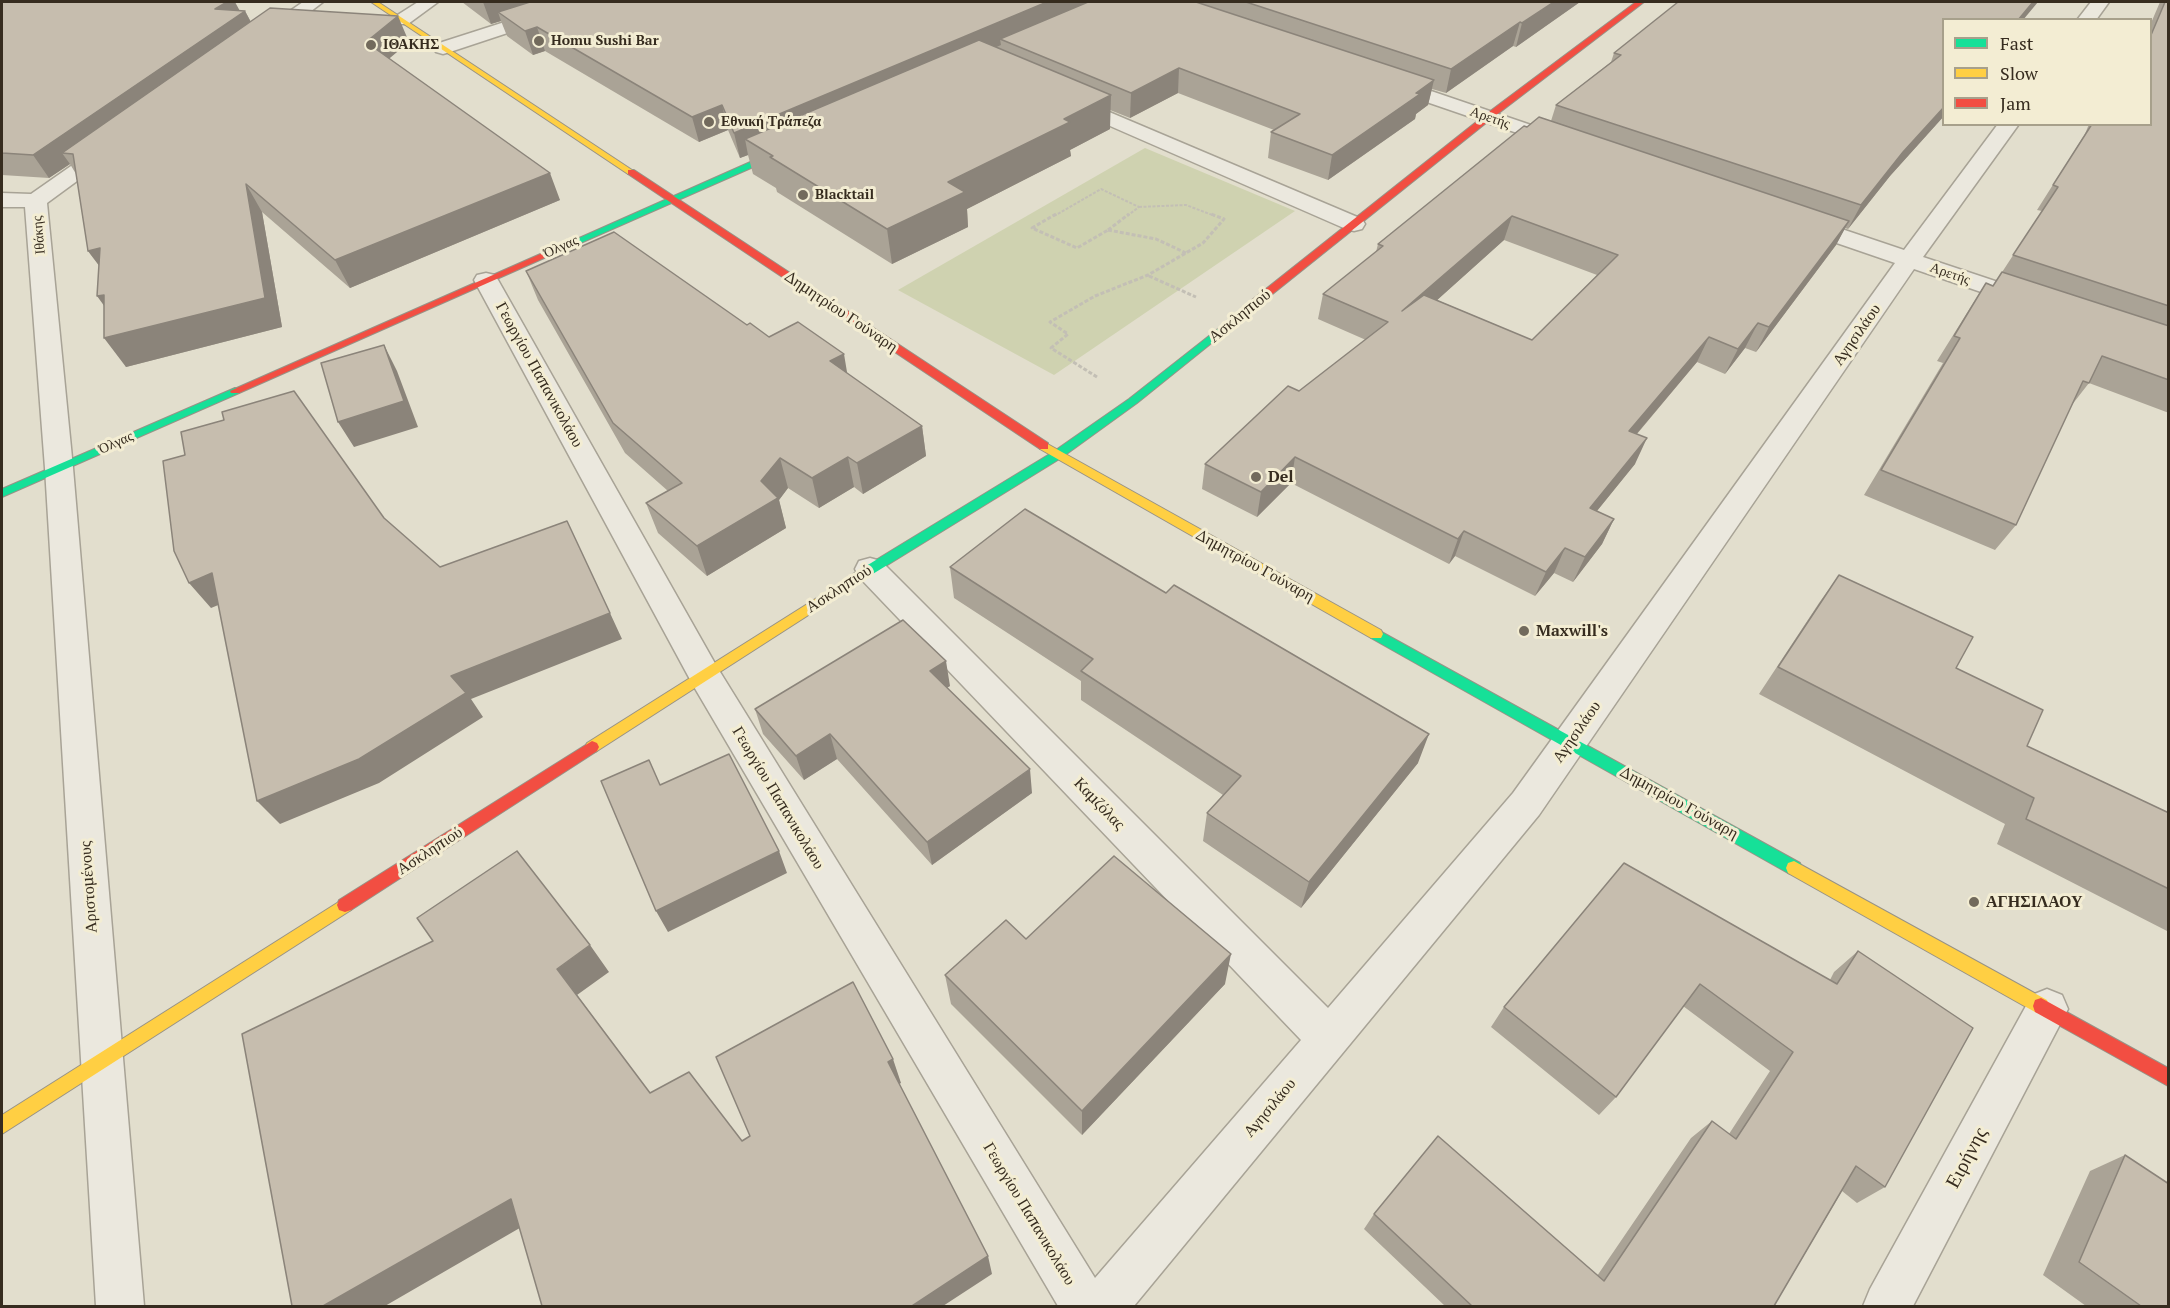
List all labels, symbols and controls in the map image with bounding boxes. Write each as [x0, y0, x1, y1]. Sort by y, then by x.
legend [1942, 18, 2152, 126]
text: Fast [2000, 31, 2033, 55]
place label: Homu Sushi Bar [551, 33, 659, 49]
marker: Homu Sushi Bar [532, 34, 546, 48]
place label: ΙΘΑΚΗΣ [383, 37, 439, 53]
marker: ΙΘΑΚΗΣ [364, 38, 378, 52]
text: Slow [2000, 61, 2038, 85]
text: Jam [2000, 91, 2031, 115]
street label: Αρετής [1468, 103, 1512, 133]
place label: Εθνική Τράπεζα [721, 114, 821, 130]
marker: Εθνική Τράπεζα [702, 115, 716, 129]
place label: Blacktail [815, 187, 874, 203]
marker: Blacktail [796, 188, 810, 202]
street label: Ιθάκης [29, 215, 49, 255]
street label: Όλγας [541, 232, 581, 262]
street label: Αρετής [1928, 259, 1972, 289]
street label: Δημητρίου Γούναρη [781, 267, 901, 357]
street label: Ασκληπιού [1205, 285, 1275, 347]
street label: Γεωργίου Παπανικολάου [491, 299, 587, 451]
street label: Αγησιλάου [1829, 300, 1885, 370]
street label: Όλγας [96, 428, 136, 458]
place label: Del [1268, 467, 1294, 487]
marker: Del [1249, 470, 1263, 484]
street label: Δημητρίου Γούναρη [1193, 526, 1317, 606]
street label: Ασκληπιού [803, 561, 875, 617]
place label: Maxwill's [1536, 621, 1608, 641]
marker: Maxwill's [1517, 624, 1531, 638]
street label: Αγησιλάου [1549, 697, 1605, 767]
street label: Γεωργίου Παπανικολάου [728, 723, 828, 873]
street label: Δημητρίου Γούναρη [1617, 763, 1741, 843]
street label: Καμζόλας [1070, 774, 1128, 834]
street label: Ασκληπιού [394, 823, 466, 879]
street label: Αριστομένους [76, 840, 102, 934]
place label: ΑΓΗΣΙΛΑΟΥ [1986, 892, 2083, 912]
marker: ΑΓΗΣΙΛΑΟΥ [1967, 895, 1981, 909]
street label: Αγησιλάου [1240, 1075, 1300, 1141]
street label: Ειρήνης [1941, 1123, 1993, 1193]
street label: Γεωργίου Παπανικολάου [979, 1139, 1079, 1289]

